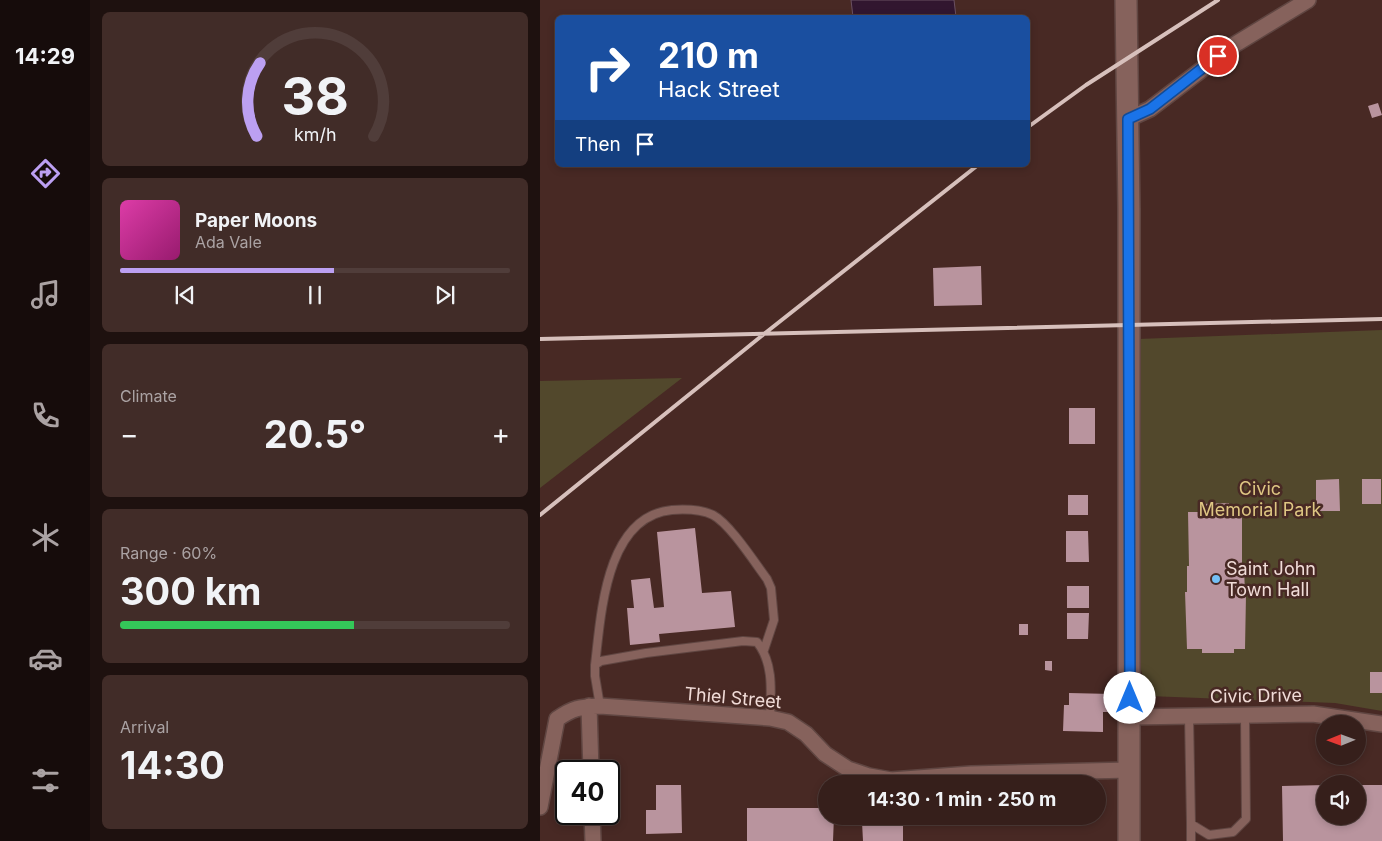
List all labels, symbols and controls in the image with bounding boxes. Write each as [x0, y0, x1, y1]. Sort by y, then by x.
text: 210 m [658, 34, 759, 76]
icon: right [575, 35, 640, 100]
pin [1197, 35, 1239, 77]
icon: arrive [1204, 42, 1232, 70]
text: 14:29 [15, 43, 75, 69]
text: 38 [281, 65, 349, 128]
text: Hack Street [658, 76, 780, 102]
text: km/h [294, 124, 336, 145]
icon: arrive [631, 130, 659, 158]
text: Then [575, 133, 621, 156]
icon: directions [28, 156, 63, 191]
text: Paper Moons [195, 209, 317, 232]
text: Ada Vale [195, 232, 262, 252]
icon: music [28, 277, 63, 312]
icon: previous [171, 281, 199, 309]
icon: pause [301, 281, 329, 309]
icon: next [431, 281, 459, 309]
text: Climate [120, 386, 177, 406]
icon: phone [28, 398, 63, 433]
text: 20.5° [264, 411, 366, 457]
text: − [120, 417, 139, 451]
text: + [491, 417, 510, 451]
park label: Civic Memorial Park [1199, 478, 1322, 520]
icon: climate [28, 520, 63, 555]
text: Range · 60% [120, 543, 217, 563]
place label: Saint John Town Hall [1226, 558, 1316, 600]
text: 300 km [120, 568, 262, 614]
marker: Saint John Town Hall [1210, 573, 1222, 585]
icon: car [28, 641, 63, 676]
position arrow [1103, 671, 1155, 723]
street label: Thiel Street [684, 683, 783, 712]
street label: Civic Drive [1210, 684, 1302, 707]
north arrow [1316, 715, 1366, 765]
map controls [1316, 715, 1366, 825]
text: Arrival [120, 717, 169, 737]
text: 14:30 [120, 742, 225, 788]
speed limit sign: 40 [555, 760, 620, 825]
icon: filters [28, 763, 63, 798]
button: sound [1316, 775, 1366, 825]
text: 14:30 · 1 min · 250 m [868, 788, 1056, 811]

